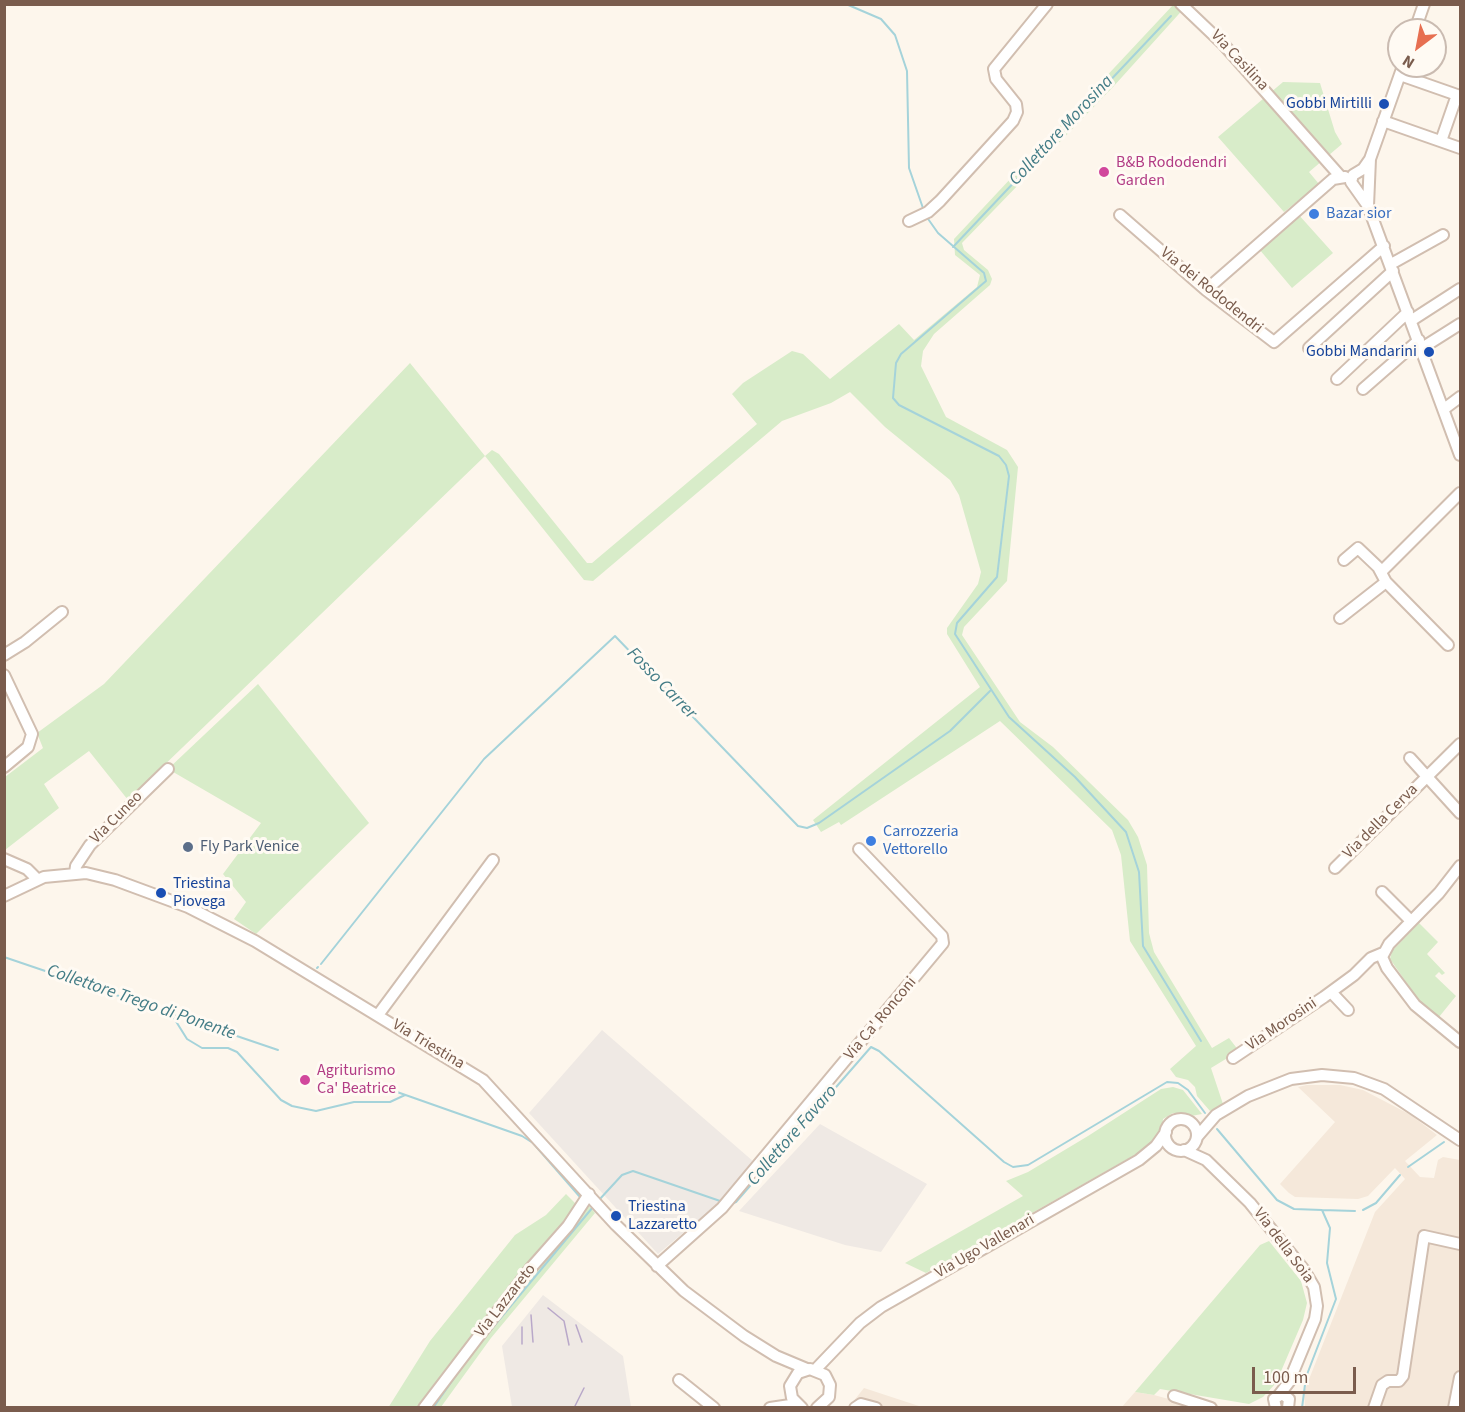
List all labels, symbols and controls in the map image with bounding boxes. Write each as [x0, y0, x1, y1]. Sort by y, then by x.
north arrow [1387, 18, 1447, 78]
street label: Via Casilina [1206, 27, 1272, 95]
text: N [1398, 49, 1419, 74]
water label: Collettore Morosina [1005, 71, 1119, 191]
place label: Gobbi Mirtilli [1286, 94, 1372, 114]
marker: Gobbi Mirtilli [1377, 97, 1391, 111]
place label: B&B Rododendri Garden [1116, 153, 1227, 191]
marker: B&B Rododendri Garden [1097, 165, 1111, 179]
place label: Bazar sior [1326, 204, 1392, 224]
marker: Bazar sior [1307, 207, 1321, 221]
street label: Via dei Rododendri [1156, 244, 1266, 338]
place label: Gobbi Mandarini [1306, 342, 1417, 362]
marker: Gobbi Mandarini [1422, 345, 1436, 359]
water label: Fosso Carrer [621, 644, 701, 724]
street label: Via della Cerva [1340, 781, 1422, 863]
street label: Via Cuneo [87, 788, 147, 848]
place label: Carrozzeria Vettorello [883, 822, 959, 860]
marker: Carrozzeria Vettorello [864, 834, 878, 848]
place label: Fly Park Venice [200, 837, 299, 857]
marker: Fly Park Venice [181, 840, 195, 854]
place label: Triestina Piovega [173, 874, 231, 912]
marker: Triestina Piovega [154, 886, 168, 900]
water label: Collettore Trego di Ponente [44, 961, 238, 1045]
street label: Via Ca' Ronconi [841, 974, 921, 1064]
street label: Via Morosini [1243, 994, 1321, 1056]
street label: Via Triestina [388, 1016, 468, 1074]
place label: Agriturismo Ca' Beatrice [317, 1061, 396, 1099]
marker: Agriturismo Ca' Beatrice [298, 1073, 312, 1087]
water label: Collettore Favaro [743, 1081, 843, 1191]
place label: Triestina Lazzaretto [628, 1197, 697, 1235]
street label: Via della Soia [1249, 1205, 1317, 1287]
marker: Triestina Lazzaretto [609, 1209, 623, 1223]
street label: Via Ugo Vallenari [932, 1211, 1038, 1283]
street label: Via Lazzareto [471, 1261, 541, 1341]
scale bar [1255, 1355, 1358, 1393]
text: 100 m [1263, 1365, 1308, 1390]

